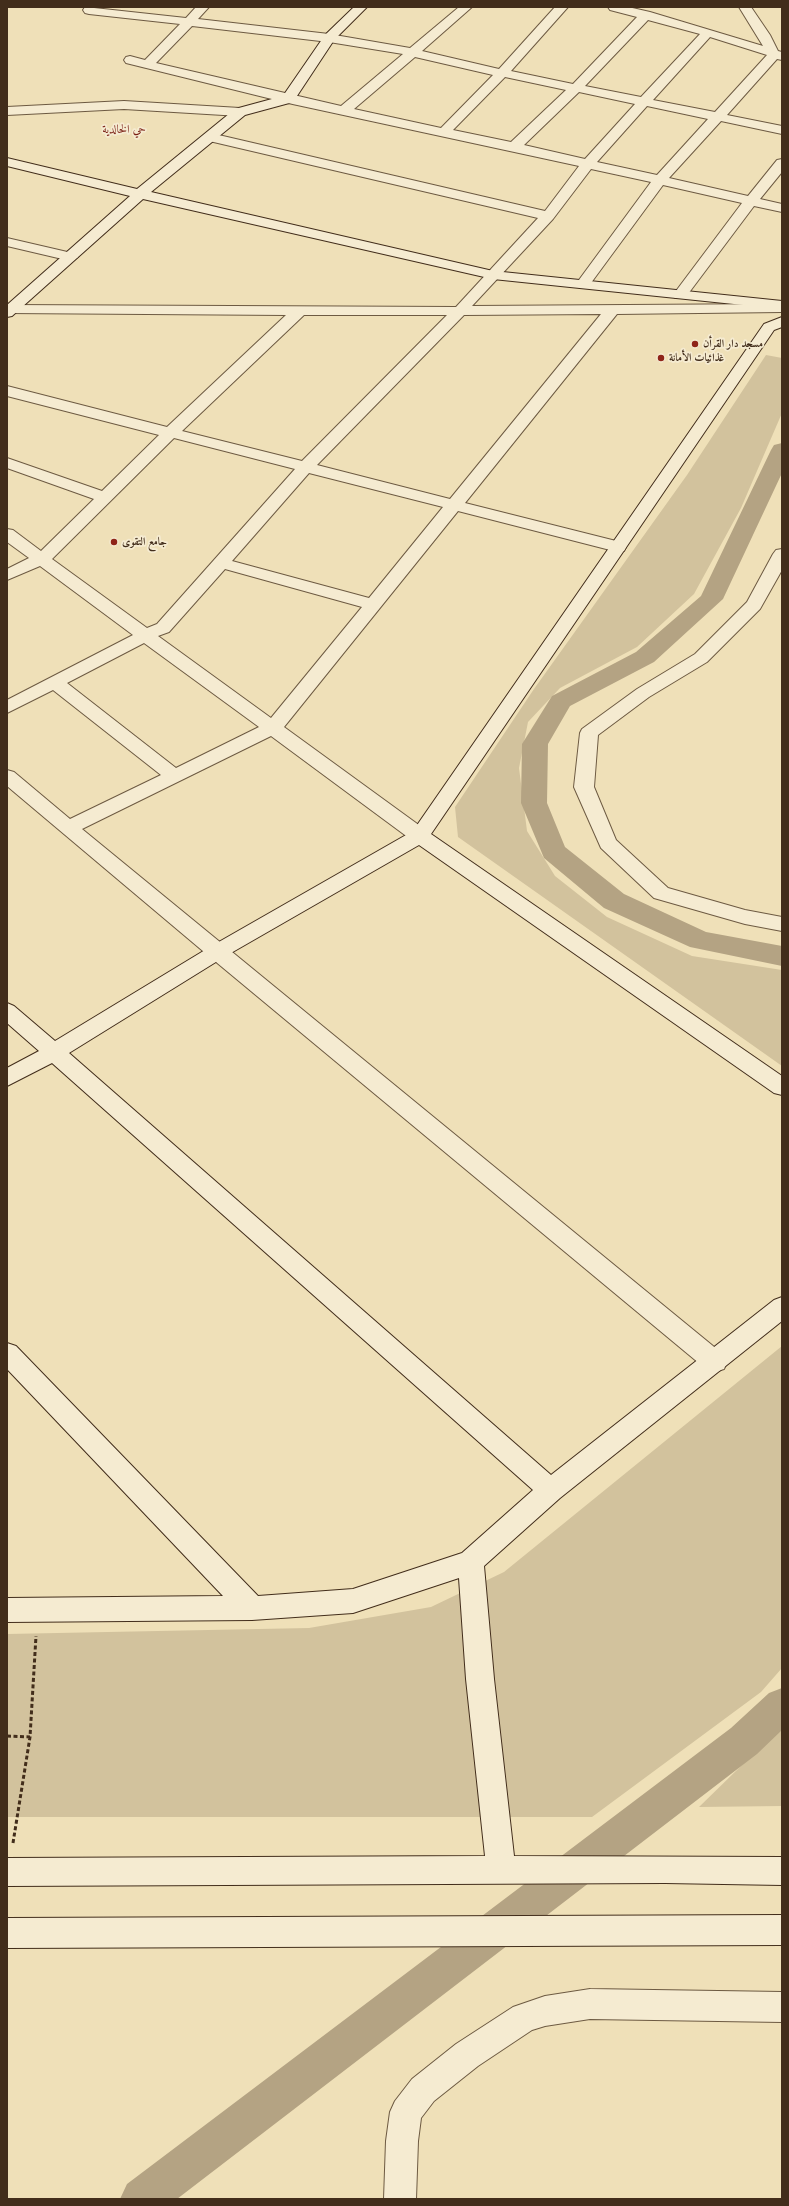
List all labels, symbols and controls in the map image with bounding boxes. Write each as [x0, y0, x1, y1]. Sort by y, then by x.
district label: حي الخالدية [102, 123, 146, 137]
place label: مسجد دار القرأن [703, 337, 763, 351]
marker: مسجد دار القرأن [690, 339, 700, 349]
place label: غذائيات الأمانة [669, 351, 724, 365]
marker: غذائيات الأمانة [656, 353, 666, 363]
place label: جامع التقوى [122, 535, 167, 549]
marker: جامع التقوى [109, 537, 119, 547]

